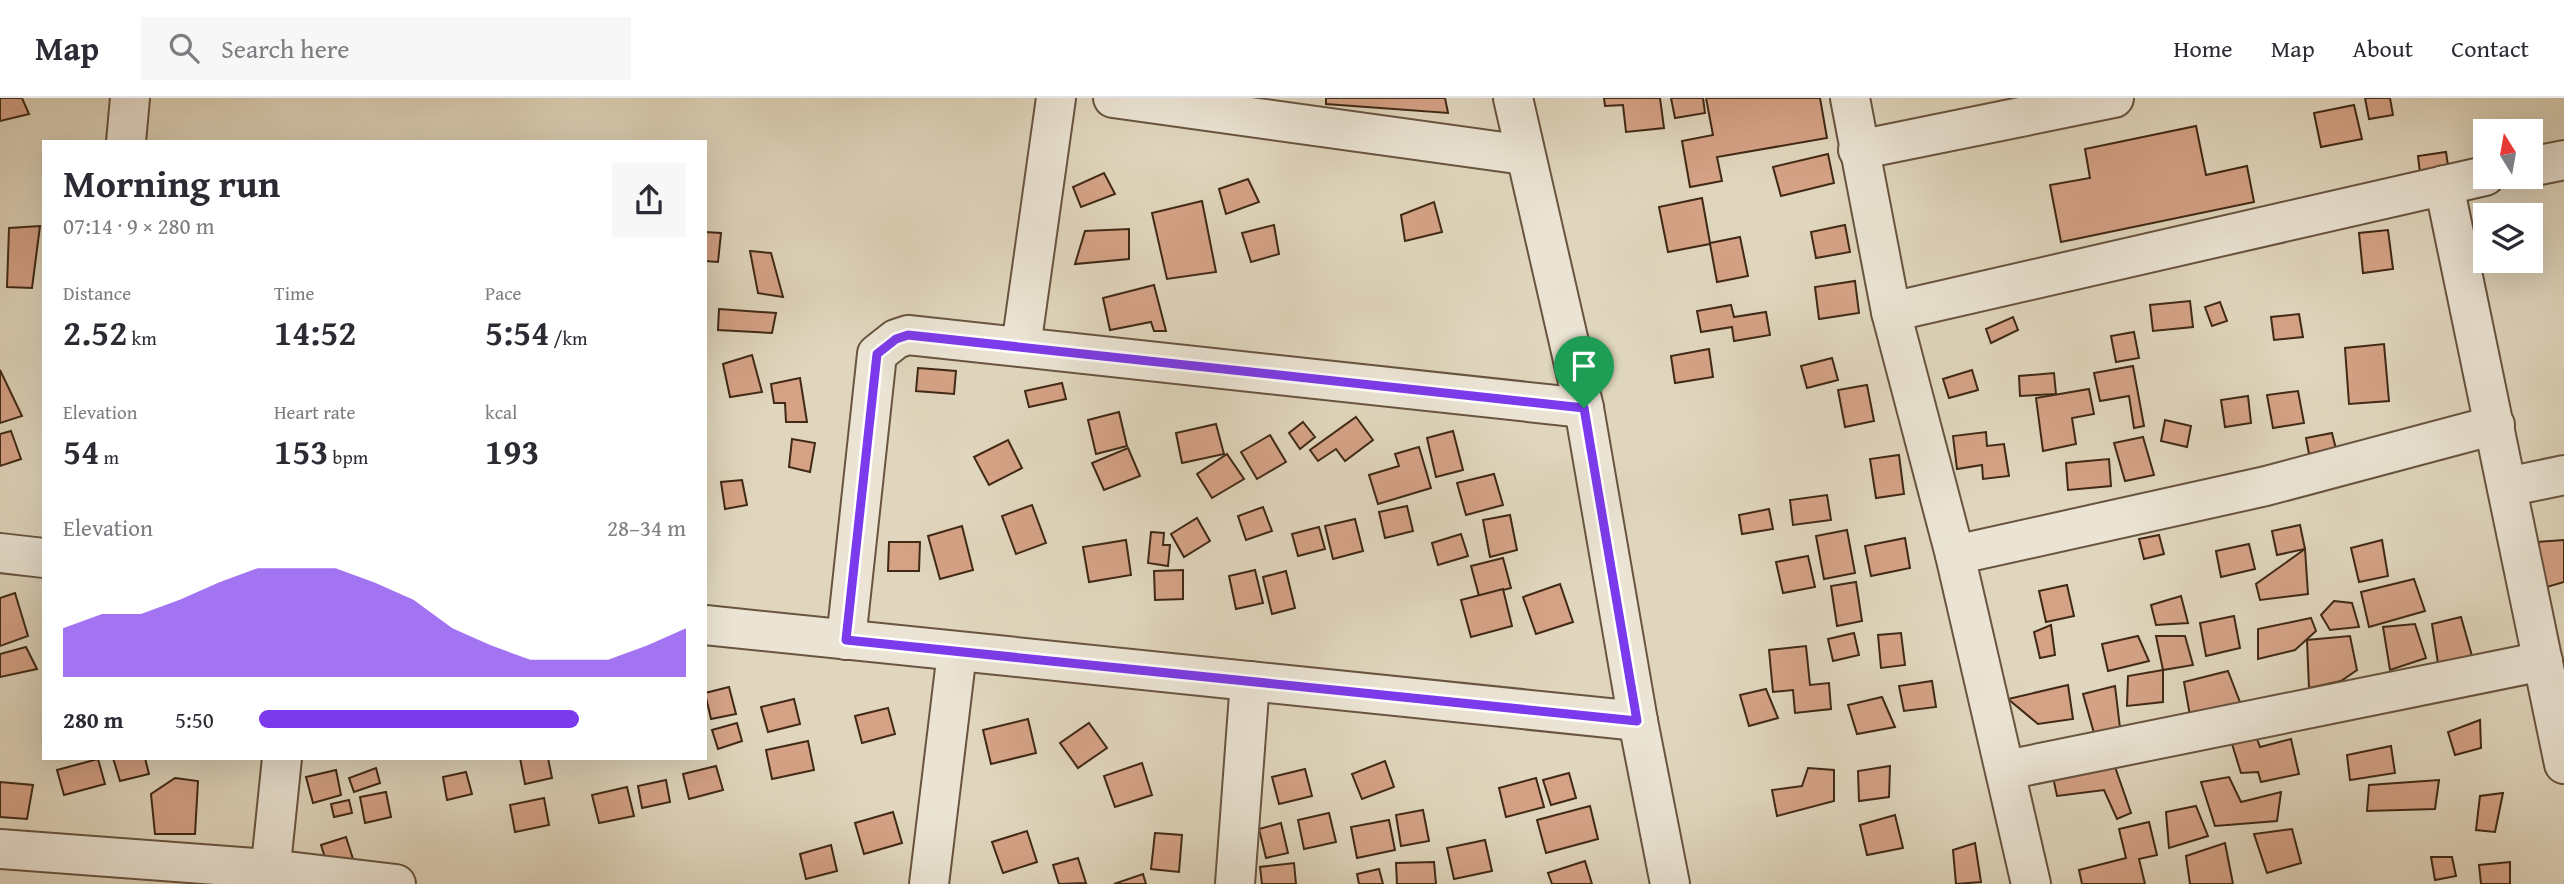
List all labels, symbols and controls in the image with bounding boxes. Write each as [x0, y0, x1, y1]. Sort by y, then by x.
search box [141, 17, 631, 80]
text: Map [35, 24, 99, 72]
icon: search [165, 29, 203, 67]
text: Search here [221, 29, 349, 68]
text: Home [2174, 31, 2233, 66]
text: Map [2271, 31, 2315, 66]
text: About [2353, 31, 2413, 66]
text: Contact [2451, 31, 2529, 66]
north arrow [2473, 119, 2543, 189]
map controls [2473, 119, 2543, 273]
text: Morning run [63, 155, 280, 211]
button: share [612, 163, 686, 237]
button: layers [2473, 203, 2543, 273]
text: 07:14 · 9 × 280 m [63, 209, 215, 242]
text: Distance [63, 279, 131, 307]
text: Time [274, 279, 314, 307]
text: Pace [485, 279, 522, 307]
text: 2.52 [63, 307, 127, 358]
text: 14:52 [274, 307, 356, 358]
text: 5:54 [485, 307, 549, 358]
text: km [127, 324, 157, 352]
text: /km [549, 324, 588, 352]
pin [1554, 336, 1614, 408]
icon: arrive [1565, 347, 1603, 385]
text: Elevation [63, 398, 137, 426]
text: Heart rate [274, 398, 355, 426]
text: kcal [485, 398, 517, 426]
text: 54 [63, 426, 99, 477]
text: 153 [274, 426, 328, 477]
text: 193 [485, 426, 539, 477]
text: m [99, 443, 119, 471]
text: bpm [328, 443, 368, 471]
text: Elevation [63, 511, 153, 544]
text: 28–34 m [607, 511, 686, 544]
text: 280 m [63, 703, 124, 736]
text: 5:50 [175, 703, 214, 736]

